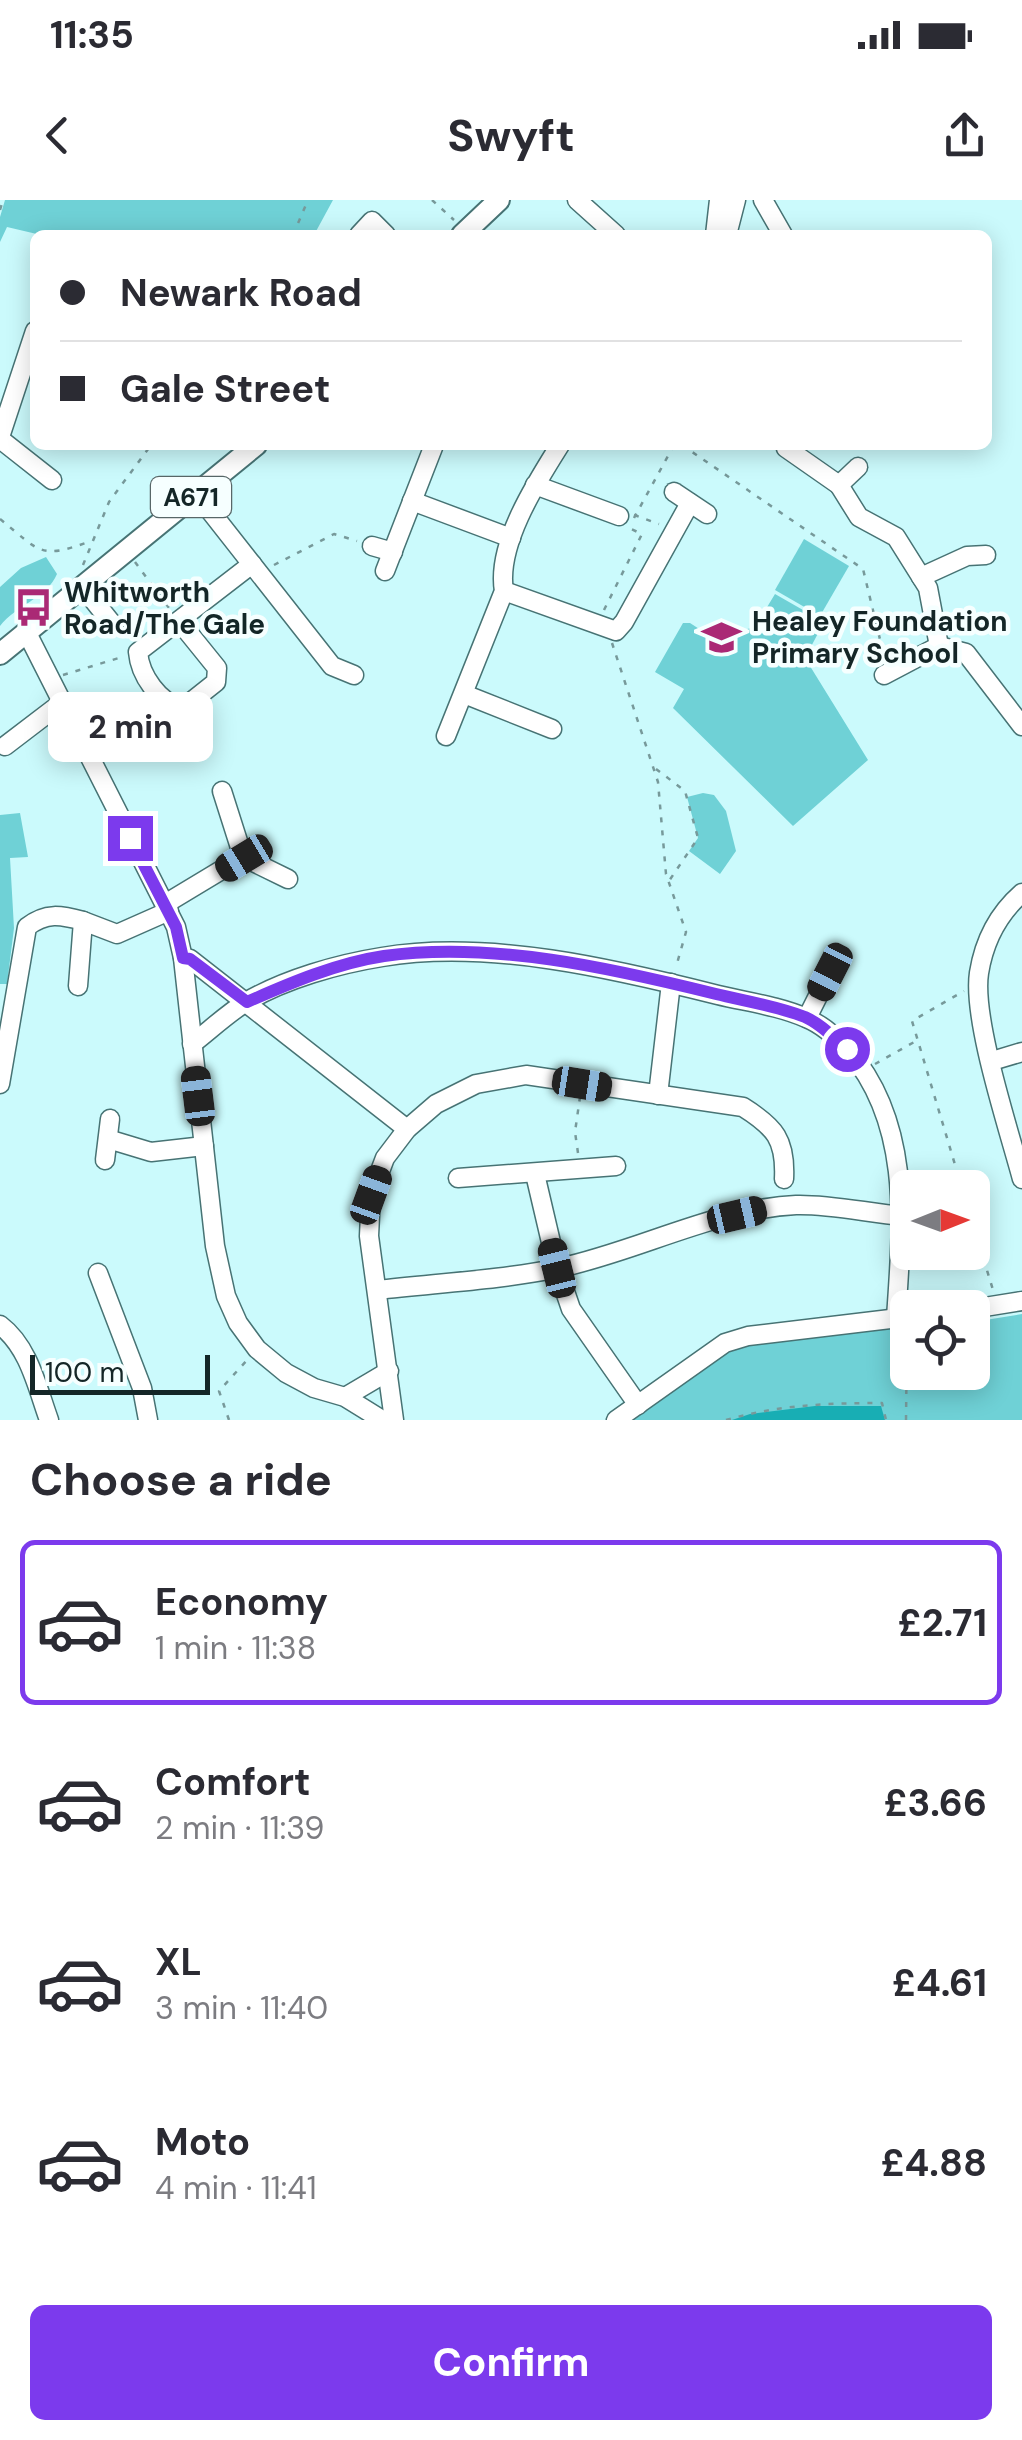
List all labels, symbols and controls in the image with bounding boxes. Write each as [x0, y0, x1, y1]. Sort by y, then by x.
text: 11:35 [50, 10, 134, 60]
text: Swyft [447, 106, 575, 165]
icon: back [30, 108, 85, 163]
icon: share [937, 108, 992, 163]
text: Newark Road [120, 268, 362, 318]
text: Gale Street [120, 364, 330, 414]
road number: A671 [151, 477, 231, 517]
place label: Whitworth Road/The Gale [64, 574, 265, 643]
bus stop icon: Whitworth Road/The Gale [13, 587, 55, 629]
place label: Healey Foundation Primary School [752, 603, 1008, 672]
school or university icon: Healey Foundation Primary School [701, 616, 743, 658]
callout: 2 min [48, 693, 212, 763]
text: 2 min [88, 706, 173, 748]
route end [108, 816, 153, 861]
car [211, 830, 277, 886]
car [803, 938, 857, 1006]
route start [825, 1027, 870, 1072]
car [179, 1064, 217, 1128]
car [550, 1064, 614, 1104]
car [347, 1162, 395, 1228]
north arrow [890, 1170, 990, 1270]
map controls [890, 1170, 990, 1390]
car [704, 1194, 770, 1236]
car [535, 1235, 579, 1301]
button: locate [890, 1290, 990, 1390]
scale bar [30, 1350, 210, 1394]
text: 100 m [45, 1354, 124, 1391]
text: Choose a ride [30, 1450, 332, 1509]
text: Economy [155, 1577, 328, 1627]
icon: car [35, 1578, 125, 1668]
text: £2.71 [898, 1598, 987, 1648]
text: 1 min · 11:38 [155, 1627, 316, 1669]
text: Comfort [155, 1757, 311, 1807]
icon: car [35, 1758, 125, 1848]
text: £3.66 [884, 1778, 987, 1828]
text: 2 min · 11:39 [155, 1807, 324, 1849]
text: XL [155, 1937, 202, 1987]
icon: car [35, 1938, 125, 2028]
text: £4.61 [892, 1958, 987, 2008]
text: 3 min · 11:40 [155, 1987, 328, 2029]
text: Moto [155, 2117, 250, 2167]
icon: car [35, 2118, 125, 2208]
text: £4.88 [881, 2138, 987, 2188]
text: 4 min · 11:41 [155, 2167, 317, 2209]
button: Confirm [30, 2305, 992, 2420]

